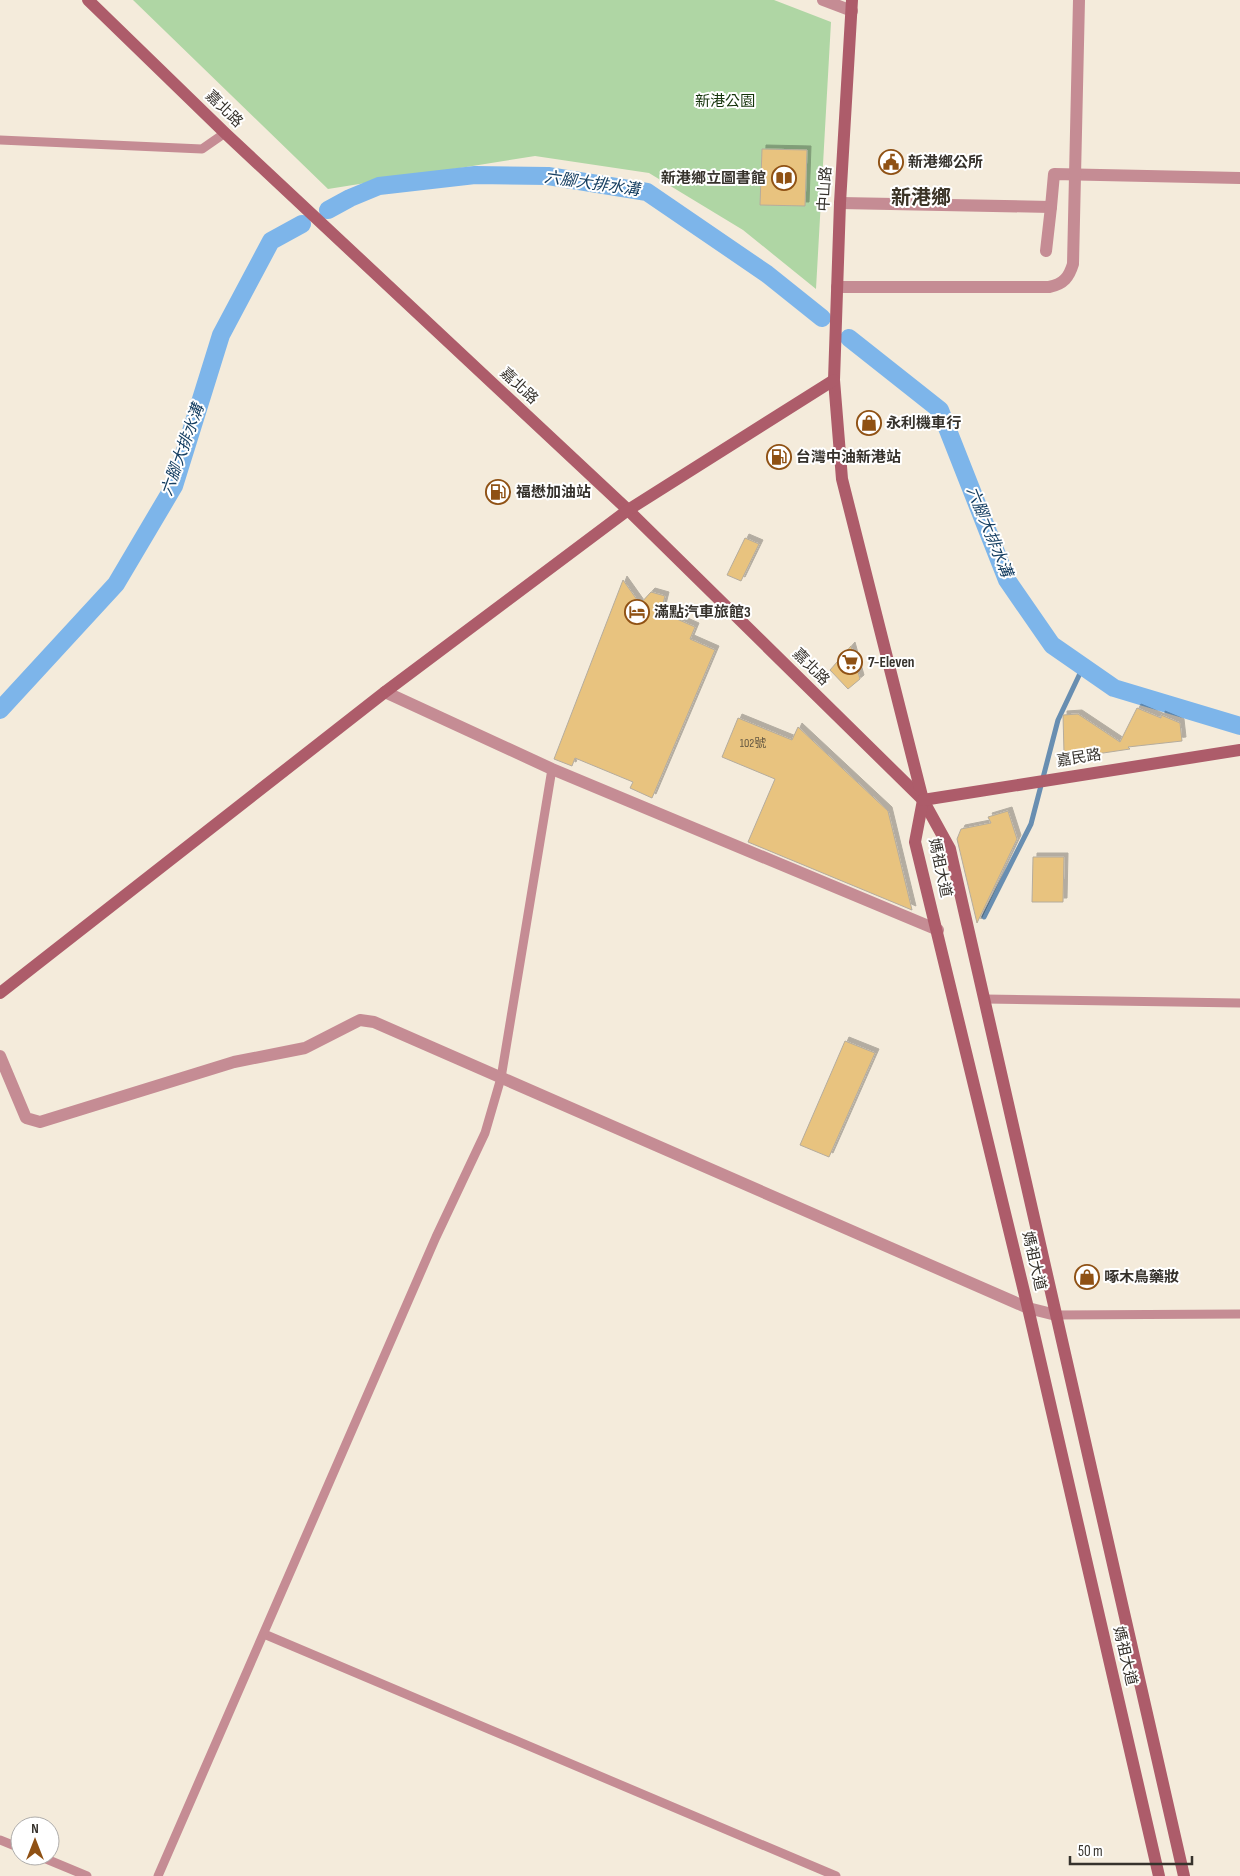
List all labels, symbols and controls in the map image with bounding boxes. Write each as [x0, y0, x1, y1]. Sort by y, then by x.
street label: 嘉北路 [201, 87, 247, 131]
park label: 新港公園 [695, 92, 755, 111]
public building icon: 新港鄉公所 [878, 149, 904, 175]
place label: 新港鄉公所 [908, 153, 983, 172]
library icon: 新港鄉立圖書館 [771, 165, 797, 191]
street label: 中山路 [814, 166, 836, 212]
water label: 六腳大排水溝 [543, 168, 643, 200]
place label: 新港鄉立圖書館 [661, 169, 766, 188]
district label: 新港鄉 [891, 186, 951, 210]
street label: 嘉北路 [496, 364, 542, 408]
water label: 六腳大排水溝 [158, 400, 209, 498]
shop icon: 永利機車行 [856, 410, 882, 436]
place label: 永利機車行 [886, 414, 961, 433]
fuel station icon: 台灣中油新港站 [766, 444, 792, 470]
place label: 台灣中油新港站 [796, 448, 901, 467]
fuel station icon: 福懋加油站 [485, 479, 511, 505]
place label: 福懋加油站 [516, 483, 591, 502]
water label: 六腳大排水溝 [962, 484, 1017, 582]
hotel icon: 滿點汽車旅館3 [624, 599, 650, 625]
place label: 滿點汽車旅館3 [654, 603, 751, 622]
street label: 嘉北路 [788, 644, 834, 690]
supermarket icon: 7-Eleven [837, 649, 863, 675]
place label: 7-Eleven [868, 653, 915, 672]
house number: 102號 [740, 736, 766, 751]
street label: 嘉民路 [1055, 745, 1103, 771]
street label: 媽祖大道 [924, 837, 956, 899]
street label: 媽祖大道 [1018, 1230, 1050, 1292]
shop icon: 啄木鳥藥妝 [1074, 1264, 1100, 1290]
place label: 啄木鳥藥妝 [1104, 1268, 1179, 1287]
street label: 媽祖大道 [1109, 1625, 1141, 1687]
north arrow [10, 1816, 60, 1866]
text: N [31, 1820, 39, 1837]
scale bar [1070, 1834, 1192, 1866]
text: 50 m [1078, 1842, 1103, 1861]

